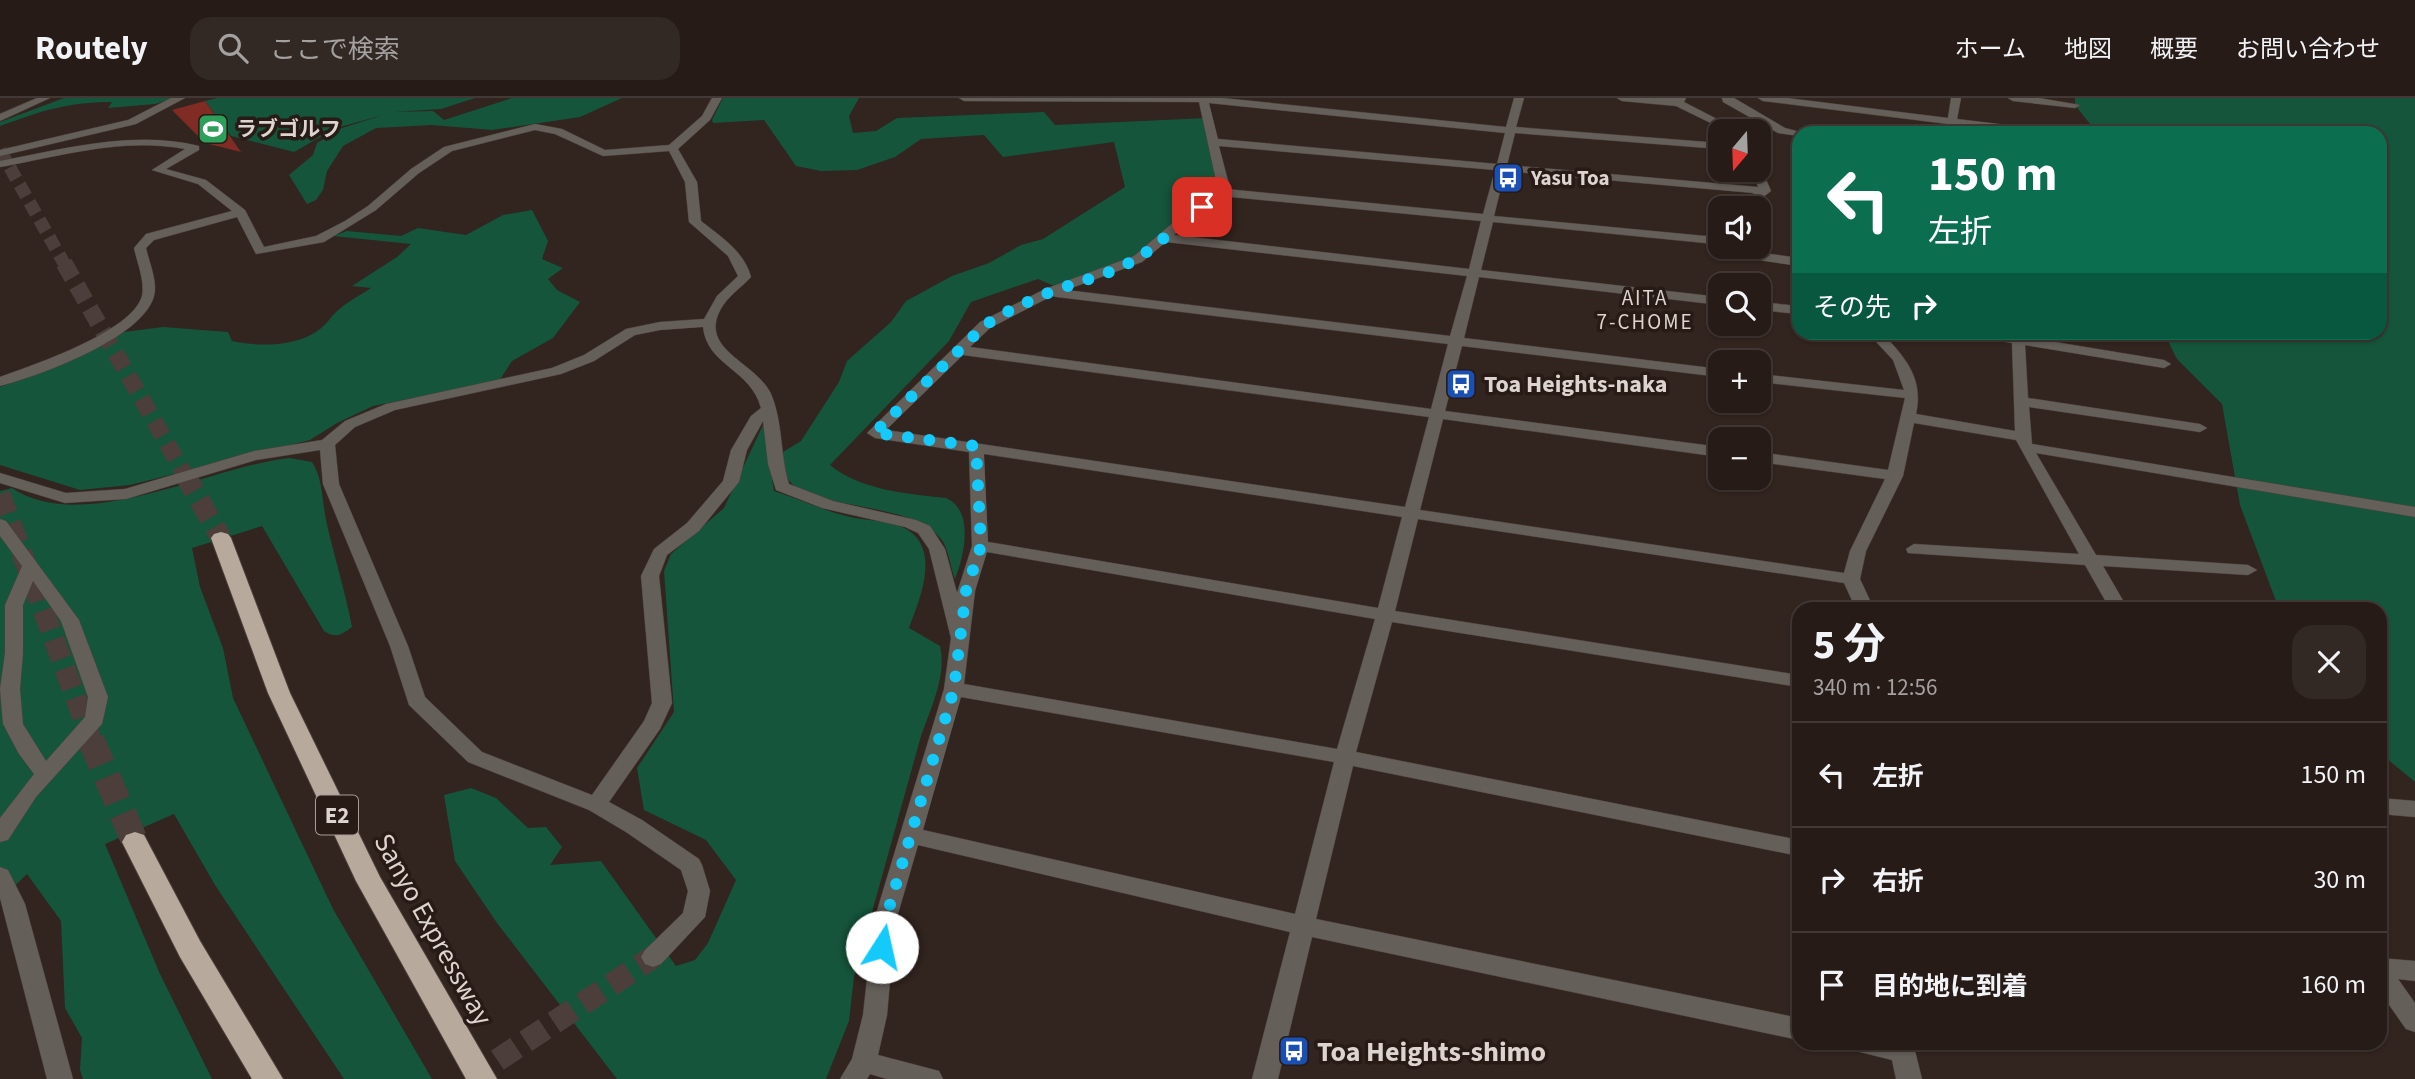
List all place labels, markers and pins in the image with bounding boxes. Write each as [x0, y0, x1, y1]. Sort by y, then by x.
sports icon: ラブゴルフ [196, 112, 230, 146]
place label: ラブゴルフ [236, 114, 341, 144]
bus stop icon: Yasu Toa [1491, 161, 1525, 195]
place label: Yasu Toa [1530, 163, 1609, 193]
pin [1172, 177, 1232, 237]
bus stop icon: Toa Heights-naka [1444, 367, 1478, 401]
place label: Toa Heights-naka [1484, 367, 1668, 402]
place label: Toa Heights-shimo [1317, 1032, 1546, 1072]
bus stop icon: Toa Heights-shimo [1277, 1034, 1311, 1068]

